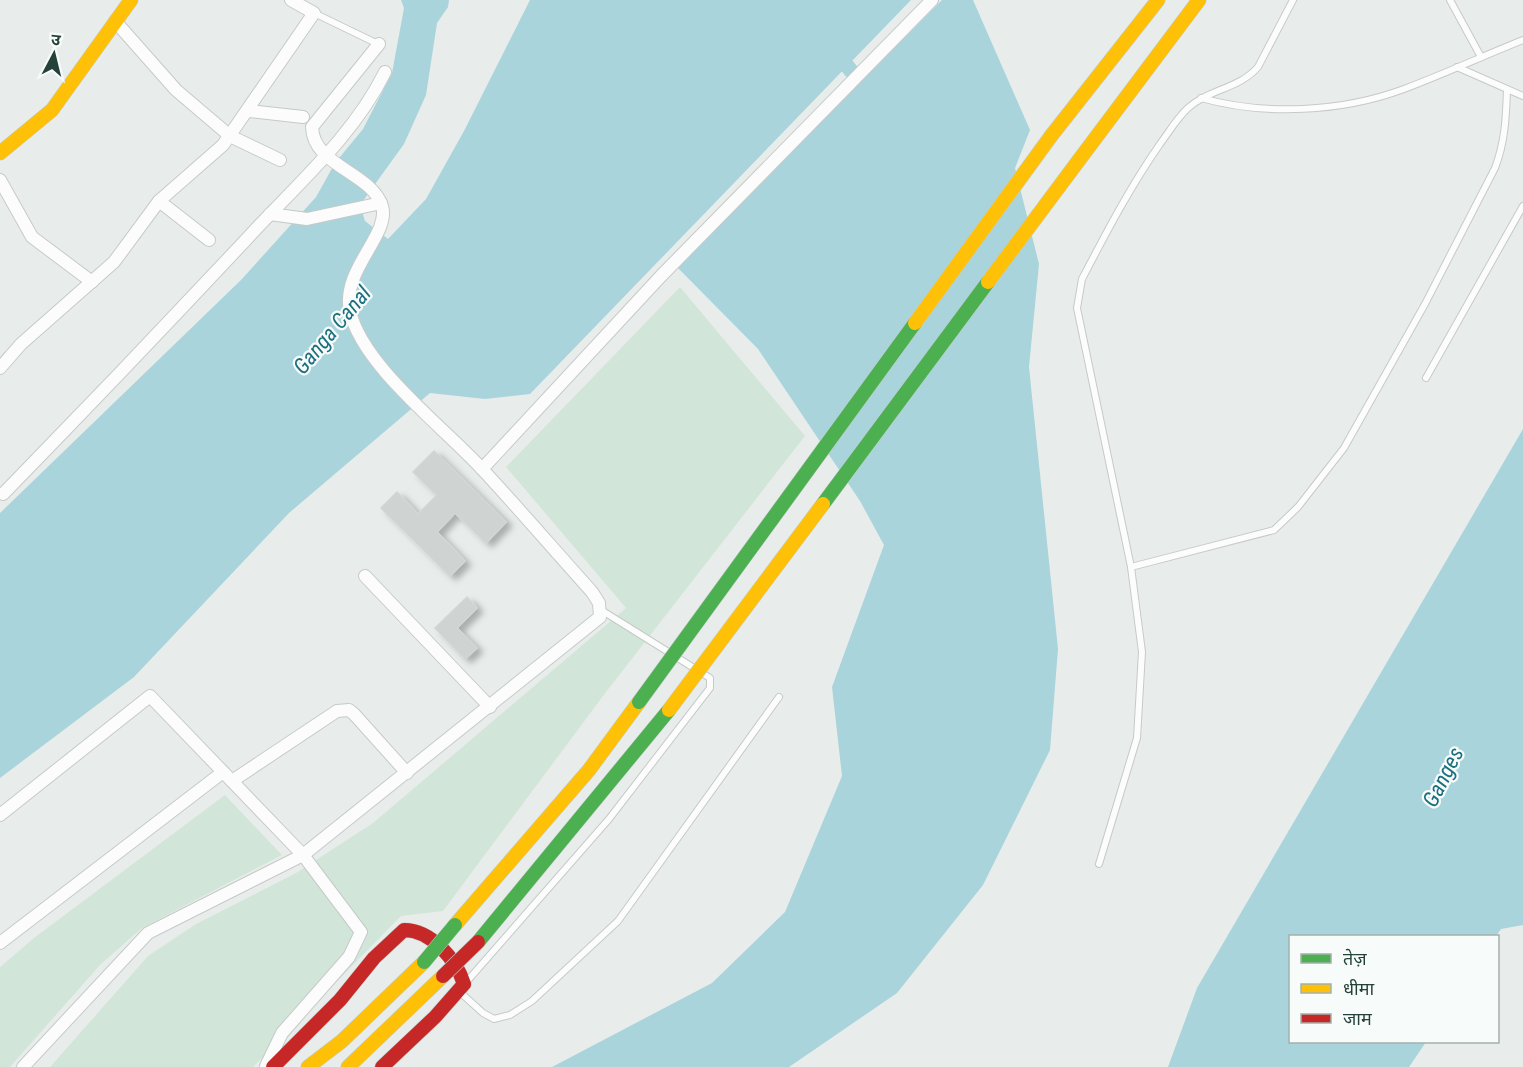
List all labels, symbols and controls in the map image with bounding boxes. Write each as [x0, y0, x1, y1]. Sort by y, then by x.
north arrow [24, 24, 84, 84]
text: उ [50, 30, 62, 50]
water label: Ganga Canal [288, 280, 377, 379]
water label: Ganges [1417, 743, 1469, 811]
legend [1289, 935, 1499, 1043]
text: तेज़ [1343, 948, 1367, 969]
text: धीमा [1343, 978, 1374, 999]
text: जाम [1343, 1008, 1373, 1029]

